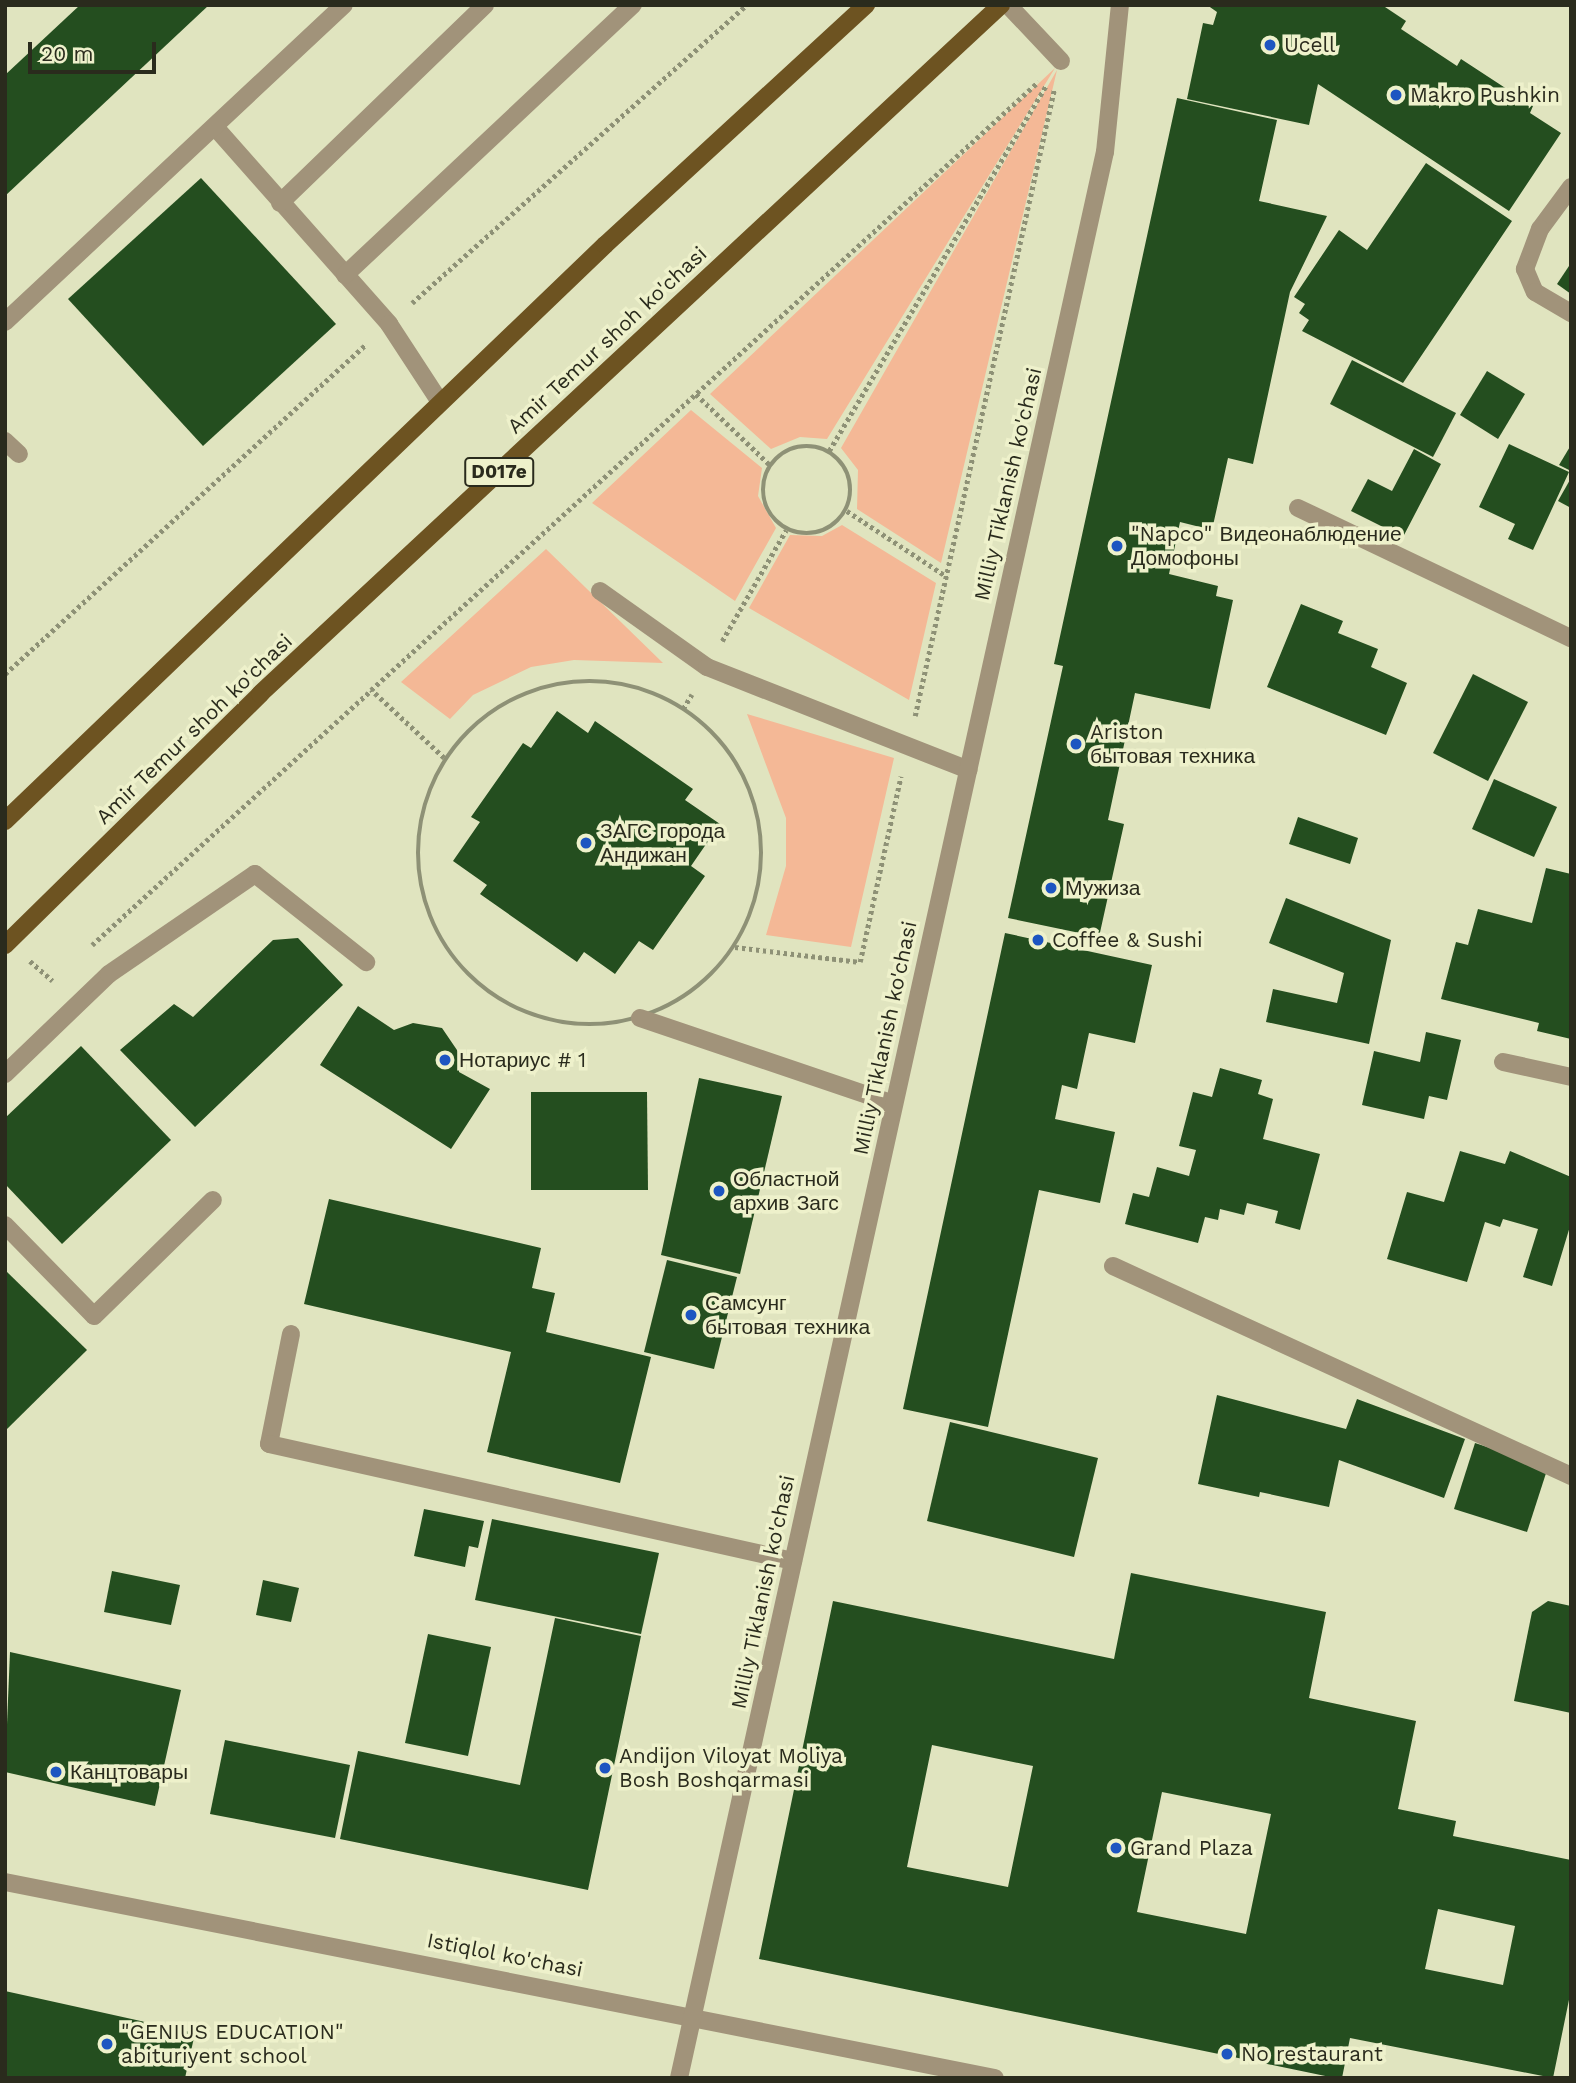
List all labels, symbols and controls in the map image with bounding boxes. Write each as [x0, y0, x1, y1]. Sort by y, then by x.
scale bar [32, 28, 159, 72]
place label: Ucell [1284, 32, 1335, 58]
marker: Ucell [1262, 37, 1278, 53]
text: 20 m [41, 41, 93, 66]
place label: Makro Pushkin [1410, 82, 1560, 108]
marker: Makro Pushkin [1388, 87, 1404, 103]
street label: Amir Temur shoh ko'chasi [502, 241, 712, 439]
street label: Milliy Tiklanish ko'chasi [969, 365, 1047, 603]
road number: D017e [464, 457, 534, 488]
place label: "Napco" Видеонаблюдение Домофоны [1131, 521, 1402, 571]
marker: "Napco" Видеонаблюдение Домофоны [1109, 538, 1125, 554]
street label: Amir Temur shoh ko'chasi [90, 628, 298, 830]
place label: Ariston бытовая техника [1090, 719, 1255, 769]
marker: Ariston бытовая техника [1068, 736, 1084, 752]
place label: ЗАГС города Андижан [600, 818, 725, 868]
marker: ЗАГС города Андижан [578, 835, 594, 851]
place label: Мужиза [1065, 875, 1141, 901]
marker: Мужиза [1043, 880, 1059, 896]
street label: Milliy Tiklanish ko'chasi [848, 918, 922, 1158]
place label: Coffee & Sushi [1052, 927, 1203, 953]
marker: Coffee & Sushi [1030, 932, 1046, 948]
place label: Нотариус # 1 [459, 1047, 587, 1073]
marker: Нотариус # 1 [437, 1052, 453, 1068]
place label: Областной архив Загс [733, 1166, 839, 1216]
marker: Областной архив Загс [711, 1183, 727, 1199]
place label: Самсунг бытовая техника [705, 1290, 870, 1340]
marker: Самсунг бытовая техника [683, 1307, 699, 1323]
street label: Milliy Tiklanish ko'chasi [726, 1472, 800, 1712]
place label: Andijon Viloyat Moliya Bosh Boshqarmasi [619, 1743, 844, 1793]
place label: Канцтовары [70, 1759, 188, 1785]
marker: Andijon Viloyat Moliya Bosh Boshqarmasi [597, 1760, 613, 1776]
marker: Канцтовары [48, 1764, 64, 1780]
place label: Grand Plaza [1130, 1835, 1253, 1861]
marker: Grand Plaza [1108, 1840, 1124, 1856]
street label: Istiqlol ko'chasi [425, 1927, 585, 1983]
place label: "GENIUS EDUCATION" abituriyent school [121, 2019, 343, 2069]
marker: "GENIUS EDUCATION" abituriyent school [99, 2036, 115, 2052]
place label: No restaurant [1241, 2041, 1383, 2067]
marker: No restaurant [1219, 2046, 1235, 2062]

